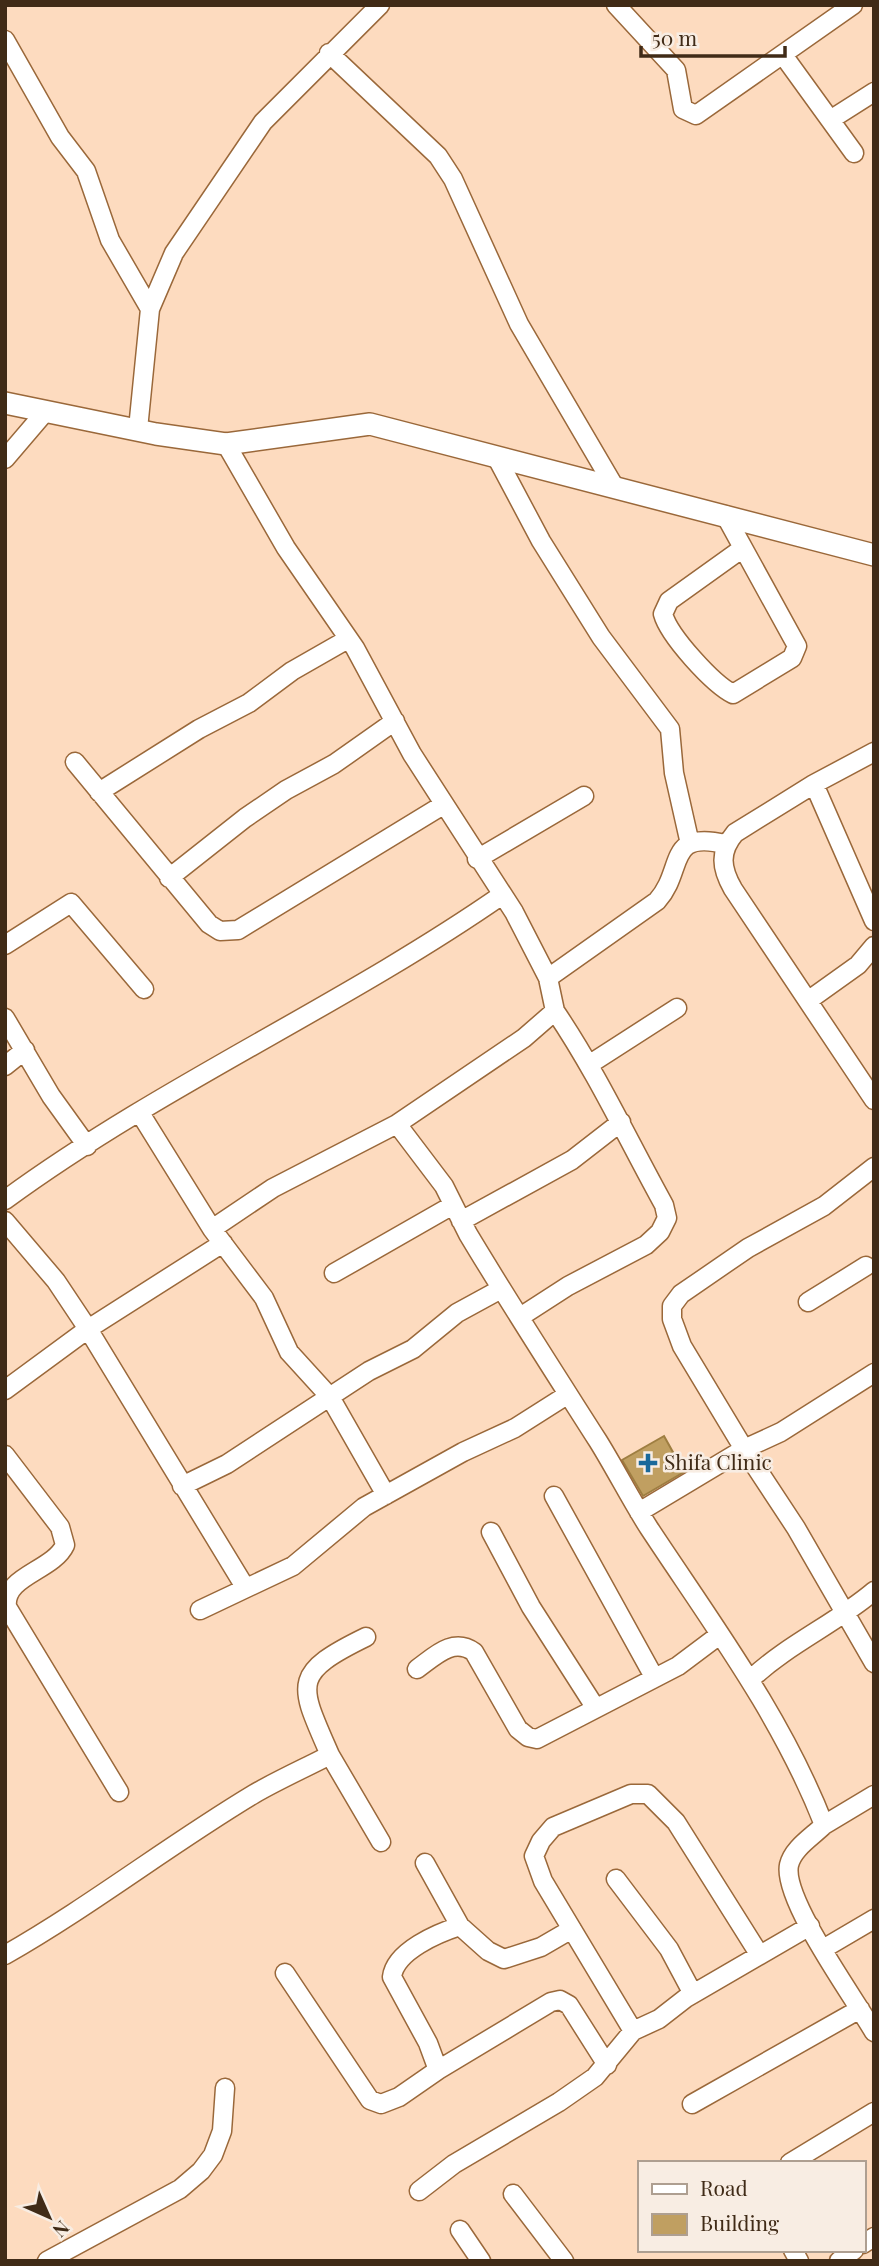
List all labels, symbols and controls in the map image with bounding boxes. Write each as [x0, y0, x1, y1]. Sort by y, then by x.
scale bar [641, 14, 784, 58]
text: 50 m [652, 23, 698, 51]
place label: Shifa Clinic [664, 1447, 772, 1475]
marker: Shifa Clinic [638, 1453, 658, 1473]
legend [638, 2161, 865, 2252]
text: Road [700, 2173, 748, 2201]
north arrow [14, 2182, 84, 2252]
text: Building [700, 2208, 779, 2236]
text: N [47, 2216, 76, 2244]

